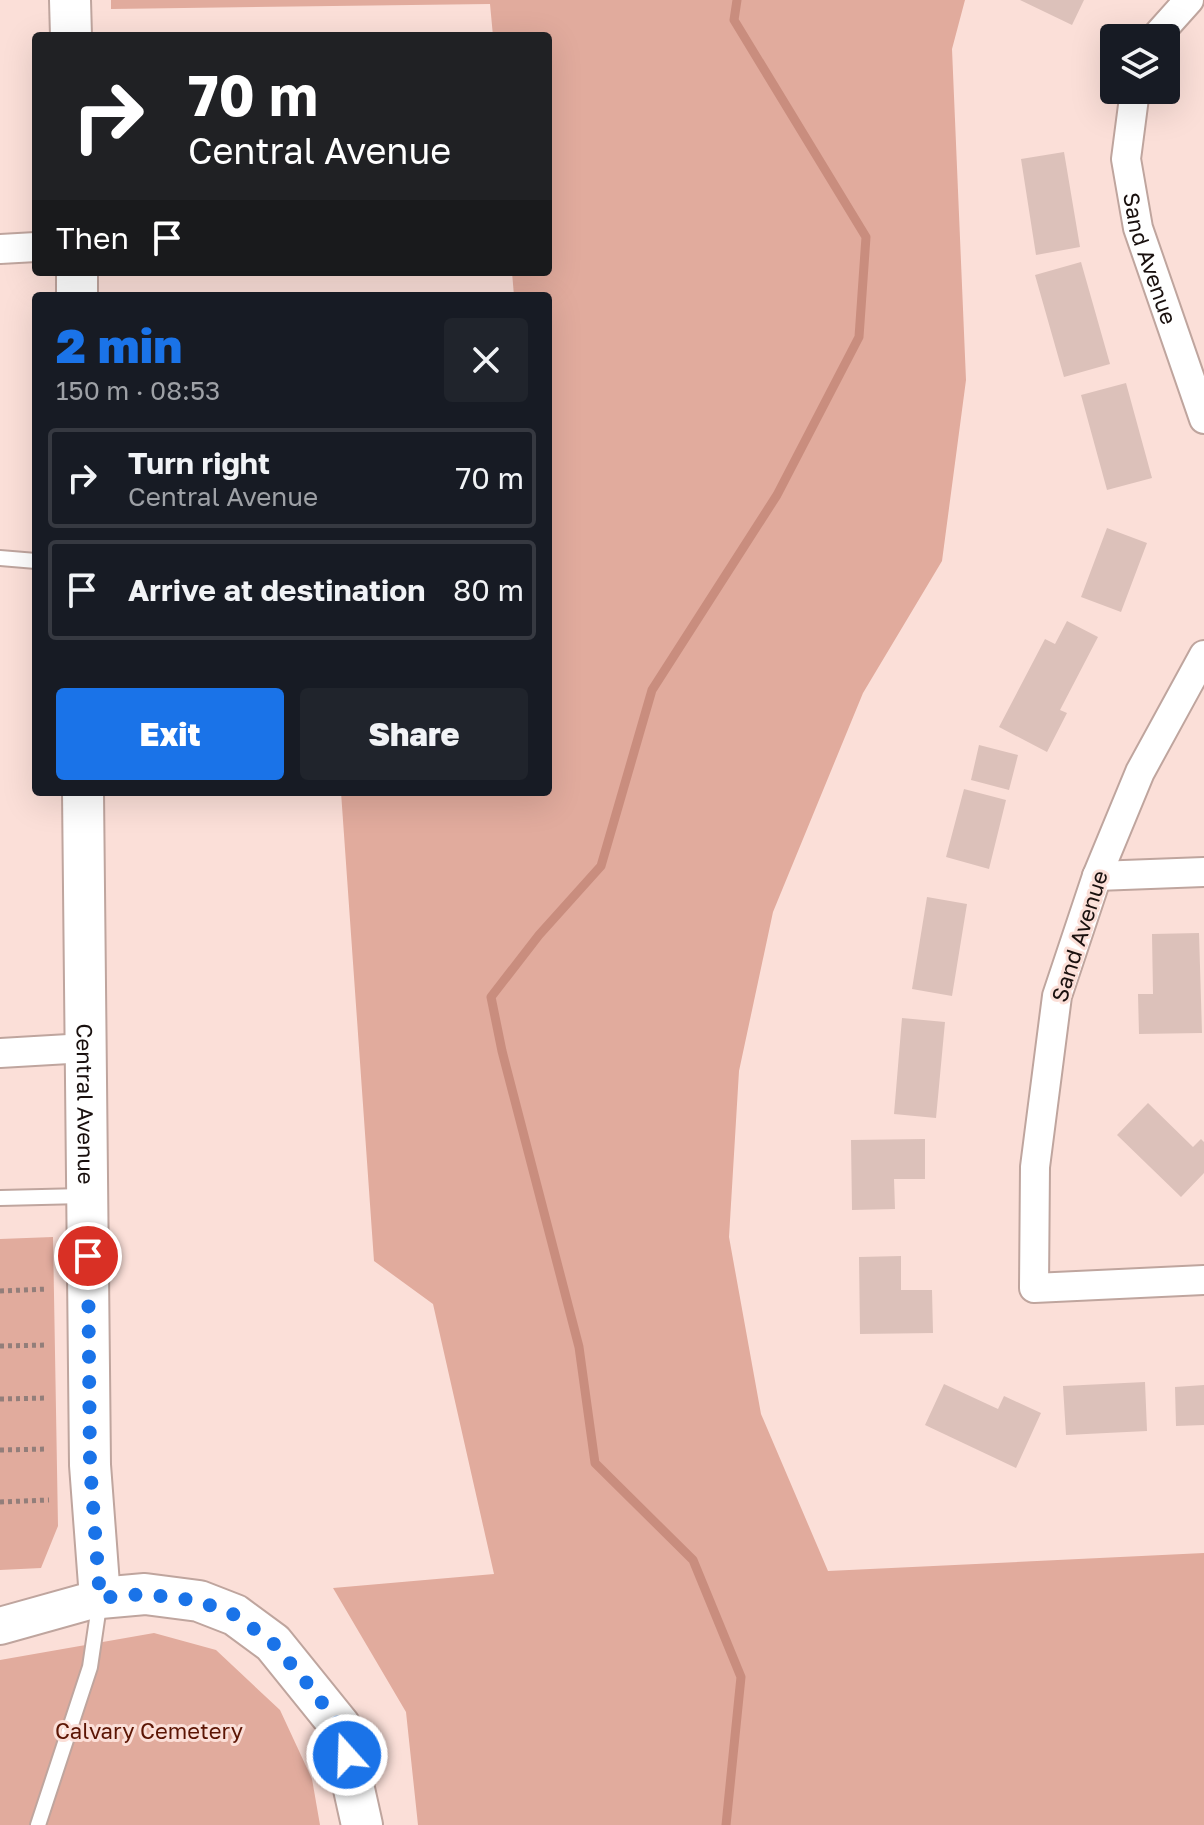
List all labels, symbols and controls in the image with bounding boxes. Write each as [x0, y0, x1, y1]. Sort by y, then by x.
map controls [1100, 24, 1180, 104]
button: layers [1100, 24, 1180, 104]
text: 70 m [188, 61, 318, 128]
icon: right [56, 64, 160, 168]
text: Central Avenue [188, 129, 451, 172]
street label: Sand Avenue [1119, 190, 1184, 328]
icon: arrive [145, 216, 189, 260]
text: Then [56, 220, 129, 256]
text: 2 min [56, 316, 182, 374]
button: close [444, 318, 528, 402]
text: 150 m · 08:53 [56, 375, 220, 406]
text: Turn right [128, 445, 270, 481]
icon: right [60, 456, 104, 500]
text: 70 m [455, 460, 524, 496]
text: Central Avenue [128, 481, 318, 512]
icon: arrive [60, 568, 104, 612]
text: Arrive at destination [128, 572, 425, 608]
text: 80 m [453, 572, 524, 608]
button: Exit [56, 688, 284, 780]
button: Share [300, 688, 528, 780]
street label: Sand Avenue [1045, 867, 1113, 1005]
street label: Central Avenue [72, 1023, 101, 1185]
pin [54, 1222, 122, 1290]
icon: arrive [66, 1234, 110, 1278]
position arrow [305, 1713, 389, 1797]
park label: Calvary Cemetery [55, 1717, 243, 1744]

